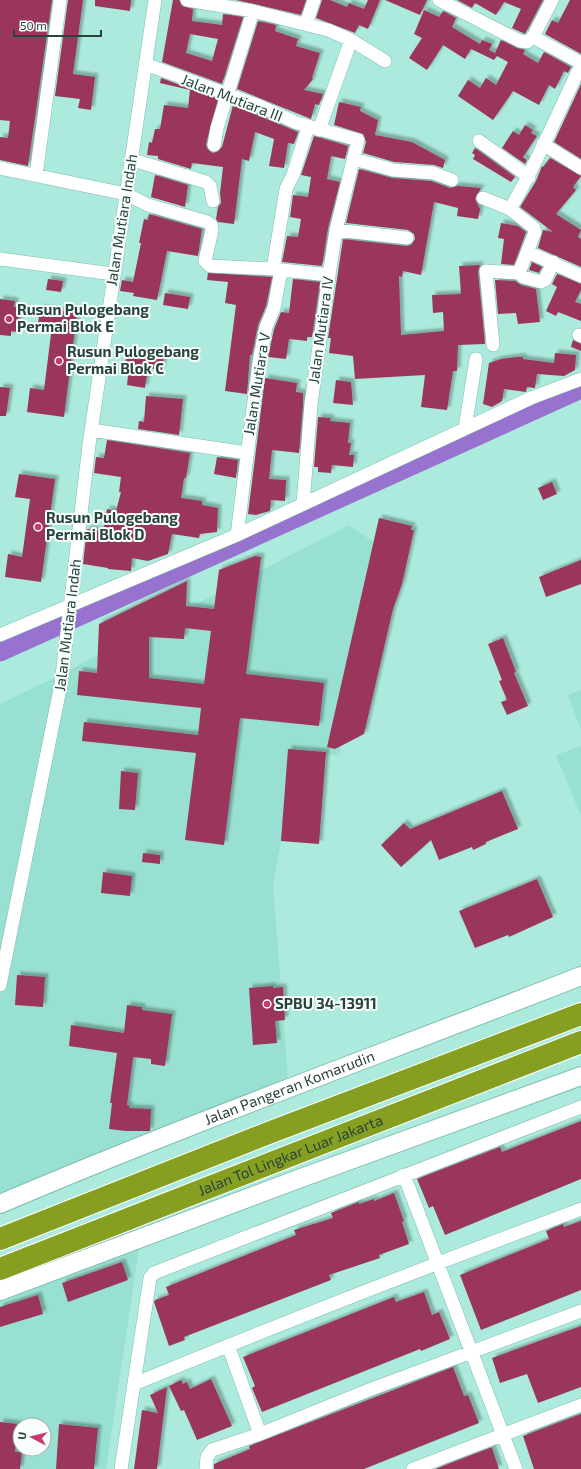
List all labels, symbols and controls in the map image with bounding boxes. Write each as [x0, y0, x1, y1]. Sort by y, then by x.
scale bar [14, 12, 101, 38]
text: 50 m [20, 18, 47, 32]
street label: Jalan Mutiara III [179, 70, 285, 125]
street label: Jalan Mutiara Indah [102, 153, 140, 287]
street label: Jalan Mutiara IV [304, 275, 336, 385]
place label: Rusun Pulogebang Permai Blok E [17, 300, 149, 335]
marker: Rusun Pulogebang Permai Blok E [4, 314, 14, 324]
street label: Jalan Mutiara V [239, 331, 273, 437]
place label: Rusun Pulogebang Permai Blok C [67, 342, 199, 377]
marker: Rusun Pulogebang Permai Blok C [54, 356, 64, 366]
place label: Rusun Pulogebang Permai Blok D [46, 508, 178, 543]
marker: Rusun Pulogebang Permai Blok D [33, 522, 43, 532]
street label: Jalan Mutiara Indah [50, 558, 84, 692]
place label: SPBU 34-13911 [275, 994, 377, 1012]
marker: SPBU 34-13911 [262, 999, 272, 1009]
street label: Jalan Pangeran Komarudin [202, 1046, 377, 1128]
street label: Jalan Tol Lingkar Luar Jakarta [195, 1110, 385, 1199]
north arrow [12, 1417, 52, 1457]
text: U [15, 1431, 28, 1440]

